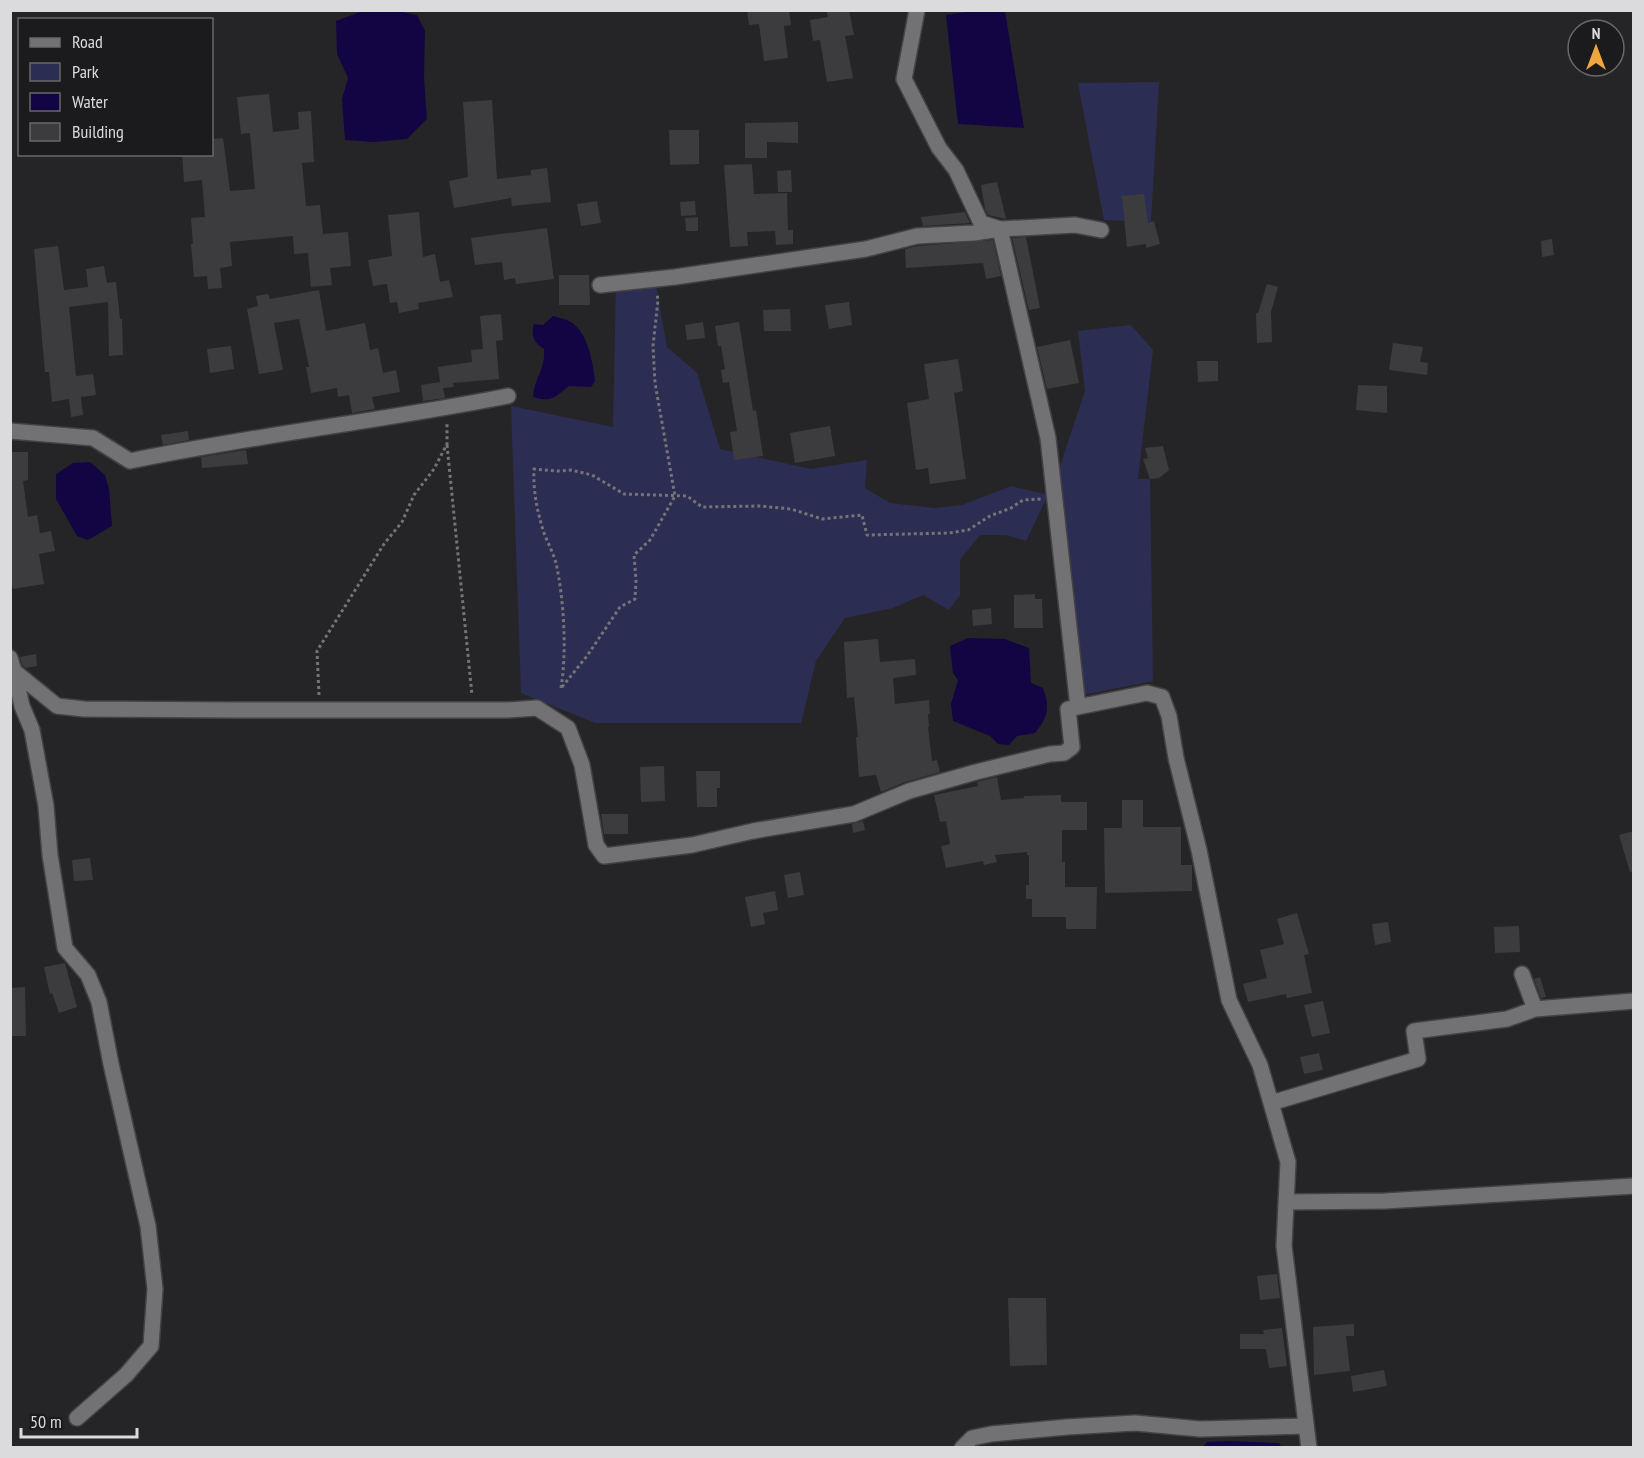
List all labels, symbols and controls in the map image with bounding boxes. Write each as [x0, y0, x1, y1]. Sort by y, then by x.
legend [18, 18, 213, 156]
north arrow [1566, 18, 1626, 78]
text: N [1592, 23, 1600, 43]
text: Road [72, 30, 103, 53]
text: Park [72, 60, 99, 83]
text: Water [72, 90, 108, 113]
text: Building [72, 120, 124, 143]
scale bar [21, 1401, 136, 1439]
text: 50 m [30, 1410, 62, 1433]

